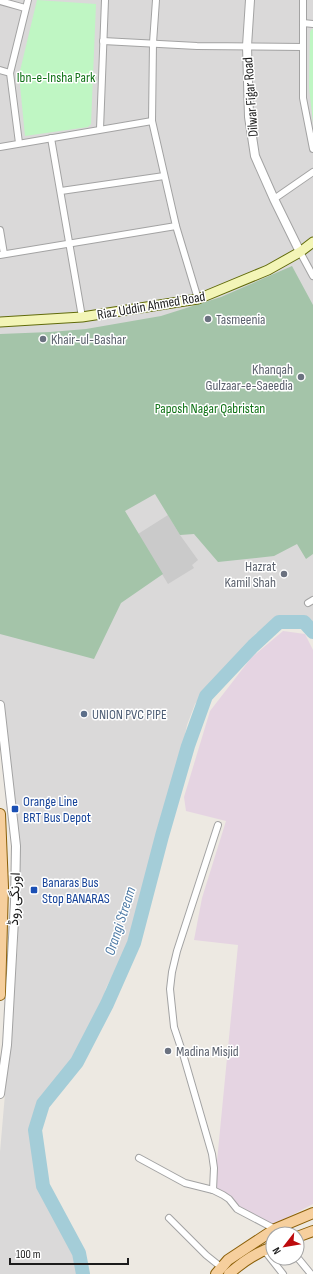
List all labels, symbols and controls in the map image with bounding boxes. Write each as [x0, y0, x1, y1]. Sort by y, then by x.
street label: Dilwar Figar Road [239, 56, 262, 137]
park label: Ibn-e-Insha Park [17, 69, 96, 86]
street label: Riaz Uddin Ahmed Road [96, 288, 207, 323]
place label: Tasmeenia [216, 311, 265, 328]
marker: Tasmeenia [203, 314, 213, 324]
place label: Khair-ul-Bashar [51, 331, 126, 348]
marker: Khair-ul-Bashar [38, 334, 48, 344]
place label: Khanqah Gulzaar-e-Saeedia [205, 361, 293, 394]
marker: Khanqah Gulzaar-e-Saeedia [296, 372, 306, 382]
park label: Paposh Nagar Qabristan [155, 400, 265, 417]
place label: Hazrat Kamil Shah [225, 558, 276, 591]
marker: Hazrat Kamil Shah [279, 569, 289, 579]
place label: UNION PVC PIPE [92, 706, 167, 723]
marker: UNION PVC PIPE [79, 709, 89, 719]
place label: Orange Line BRT Bus Depot [23, 793, 91, 826]
marker: Orange Line BRT Bus Depot [10, 804, 20, 814]
street label: اورنگی روڈ [5, 872, 24, 926]
place label: Banaras Bus Stop BANARAS [42, 874, 110, 907]
water label: Orangi Stream [100, 884, 141, 958]
marker: Banaras Bus Stop BANARAS [29, 885, 39, 895]
place label: Madina Misjid [176, 1043, 239, 1060]
marker: Madina Misjid [163, 1046, 173, 1056]
north arrow [265, 1226, 305, 1266]
scale bar [10, 1240, 128, 1266]
text: N [270, 1245, 284, 1257]
text: 100 m [16, 1247, 41, 1262]

